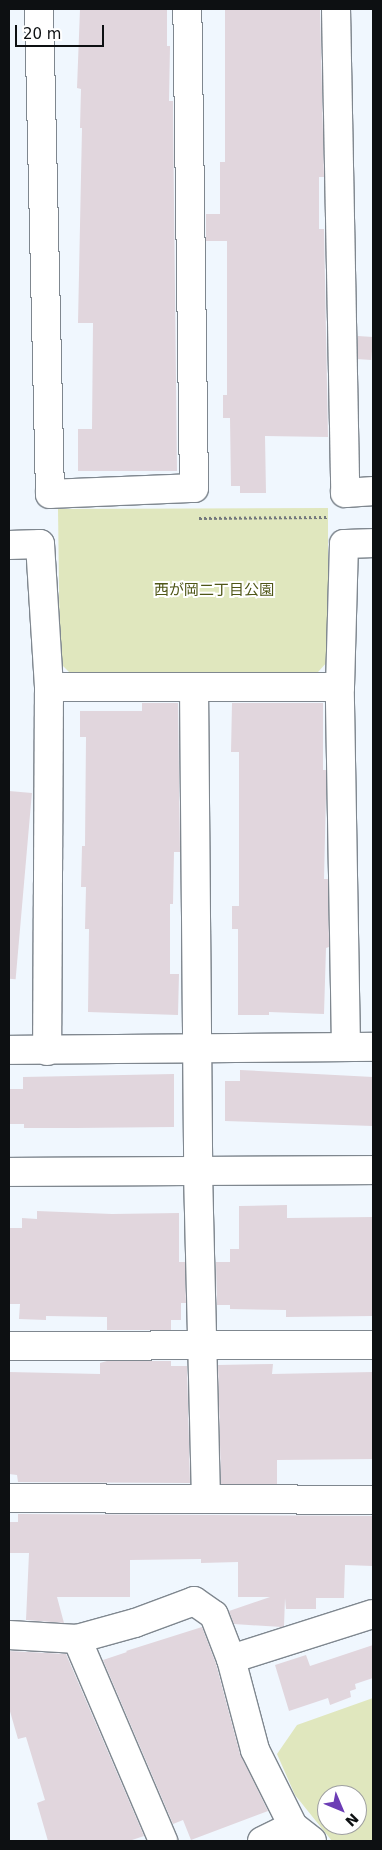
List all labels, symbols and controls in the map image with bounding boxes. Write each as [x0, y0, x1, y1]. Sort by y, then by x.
scale bar [18, 15, 106, 47]
text: 20 m [23, 25, 61, 43]
park label: 西が岡二丁目公園 [154, 582, 274, 600]
north arrow [317, 1785, 367, 1835]
text: N [342, 1810, 362, 1830]

